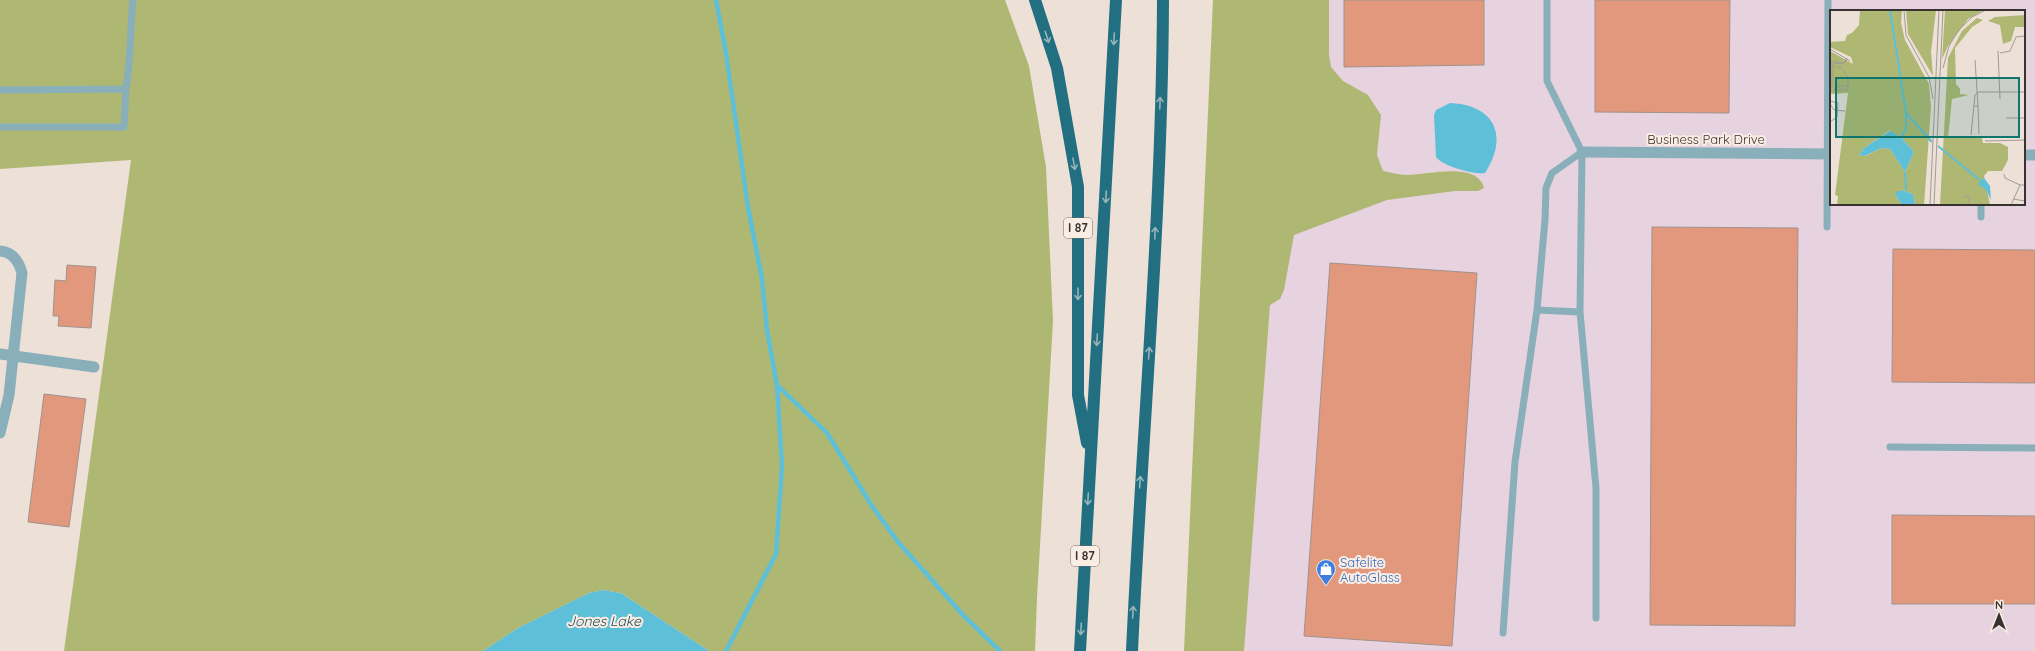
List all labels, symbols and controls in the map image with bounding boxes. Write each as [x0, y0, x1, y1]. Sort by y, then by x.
inset map [1830, 10, 2025, 205]
one-way arrow [1044, 30, 1051, 43]
one-way arrow [1111, 32, 1118, 45]
one-way arrow [1156, 97, 1164, 110]
street label: Business Park Drive [1647, 131, 1765, 147]
one-way arrow [1070, 157, 1078, 170]
one-way arrow [1102, 190, 1109, 203]
road number: I 87 [1064, 218, 1092, 238]
one-way arrow [1152, 227, 1159, 240]
one-way arrow [1074, 287, 1082, 300]
one-way arrow [1094, 333, 1101, 346]
one-way arrow [1145, 346, 1152, 359]
one-way arrow [1137, 476, 1144, 489]
one-way arrow [1085, 492, 1092, 505]
road number: I 87 [1071, 546, 1099, 566]
place label: Safelite AutoGlass [1340, 554, 1400, 585]
shop icon: Safelite AutoGlass [1315, 558, 1337, 586]
north arrow [1979, 595, 2019, 635]
text: N [1995, 598, 2003, 612]
one-way arrow [1130, 606, 1137, 619]
water label: Jones Lake [567, 612, 642, 630]
one-way arrow [1078, 622, 1085, 635]

